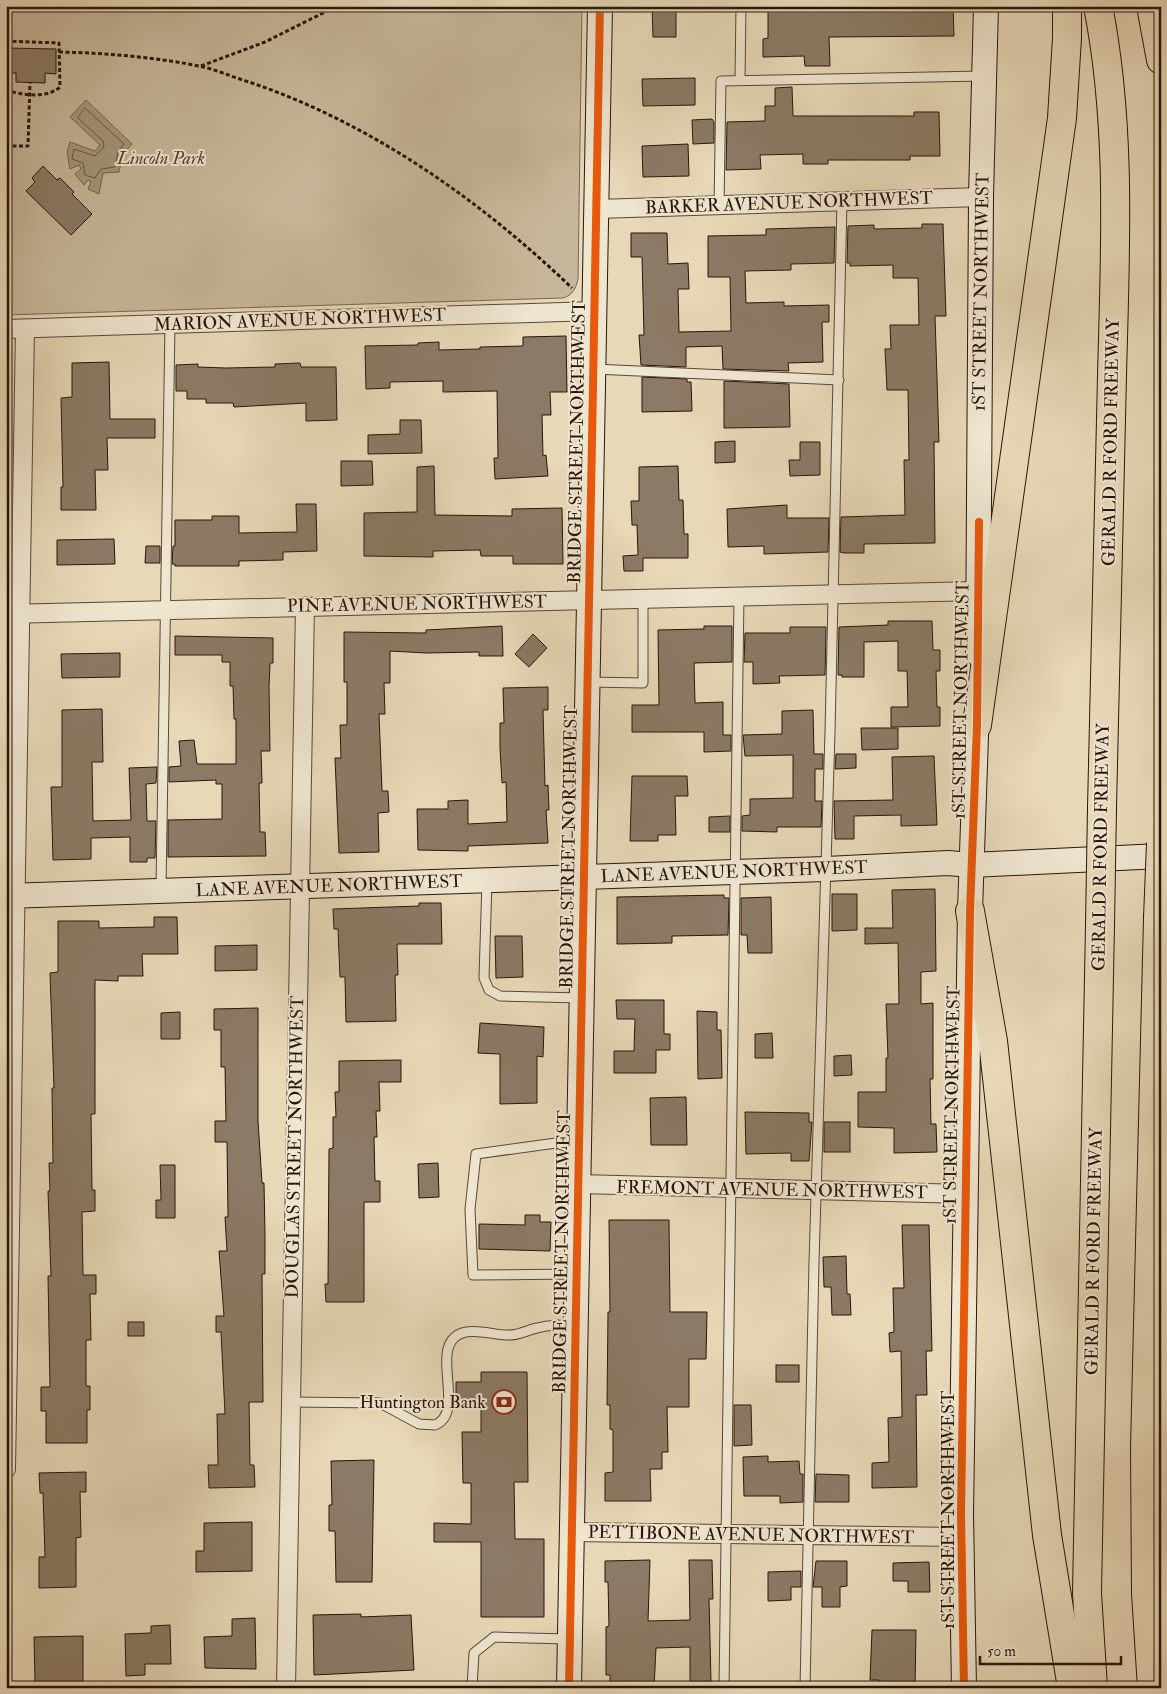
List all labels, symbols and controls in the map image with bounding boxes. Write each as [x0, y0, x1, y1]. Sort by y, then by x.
park label: Lincoln Park [116, 147, 205, 170]
street label: 1ST STREET NORTHWEST [967, 172, 995, 411]
street label: BARKER AVENUE NORTHWEST [645, 186, 934, 220]
street label: BRIDGE STREET NORTHWEST [563, 300, 591, 584]
street label: MARION AVENUE NORTHWEST [153, 303, 447, 337]
street label: GERALD R FORD FREEWAY [1097, 317, 1125, 566]
street label: 1ST STREET NORTHWEST [947, 580, 975, 819]
street label: PINE AVENUE NORTHWEST [287, 590, 548, 618]
street label: BRIDGE STREET NORTHWEST [555, 705, 583, 989]
street label: GERALD R FORD FREEWAY [1087, 722, 1115, 971]
street label: LANE AVENUE NORTHWEST [600, 856, 869, 888]
street label: LANE AVENUE NORTHWEST [195, 870, 464, 902]
street label: 1ST STREET NORTHWEST [938, 985, 966, 1224]
street label: DOUGLAS STREET NORTHWEST [281, 995, 309, 1299]
street label: BRIDGE STREET NORTHWEST [548, 1110, 576, 1394]
street label: GERALD R FORD FREEWAY [1080, 1126, 1108, 1375]
street label: FREMONT AVENUE NORTHWEST [616, 1176, 929, 1204]
bank icon: Huntington Bank [491, 1389, 517, 1415]
street label: 1ST STREET NORTHWEST [937, 1390, 960, 1629]
place label: Huntington Bank [360, 1391, 486, 1414]
street label: PETTIBONE AVENUE NORTHWEST [588, 1521, 915, 1549]
scale bar [980, 1634, 1121, 1666]
text: 50 m [987, 1642, 1016, 1661]

